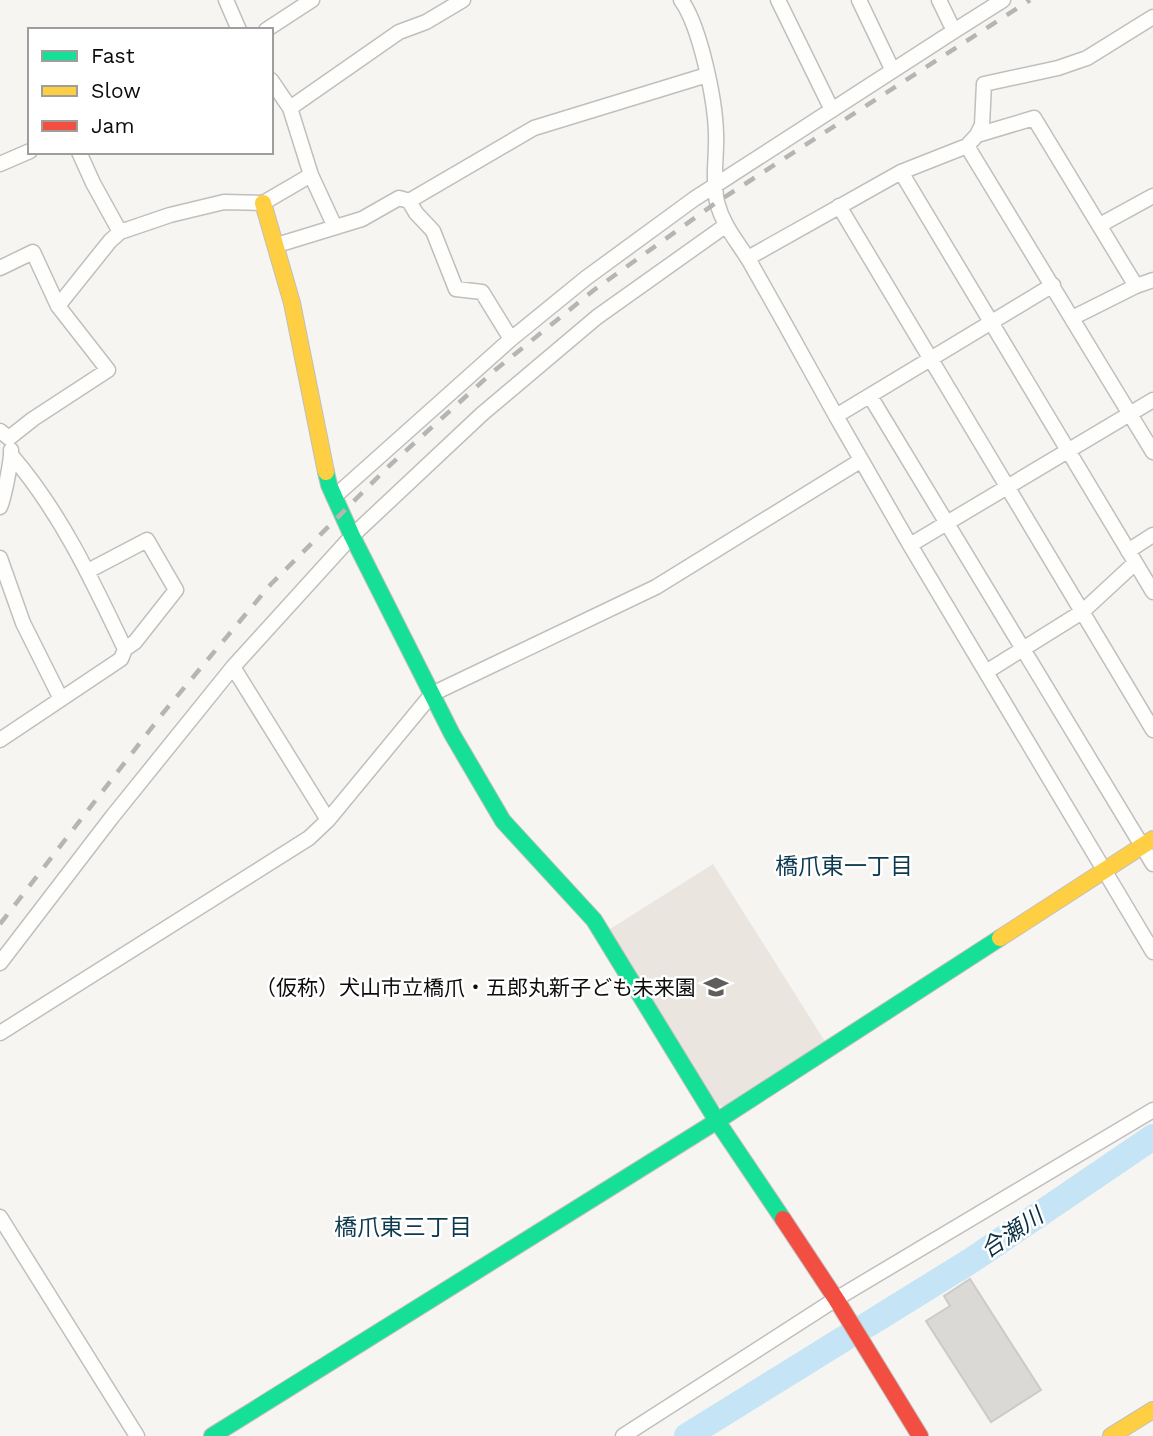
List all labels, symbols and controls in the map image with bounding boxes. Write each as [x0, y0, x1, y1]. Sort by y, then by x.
legend [28, 28, 273, 154]
text: Fast [91, 43, 135, 68]
text: Slow [91, 78, 141, 103]
text: Jam [91, 113, 134, 138]
district label: 橋爪東一丁目 [775, 853, 913, 880]
school or university icon: （仮称）犬山市立橋爪・五郎丸新子ども未来園 [702, 973, 730, 1001]
place label: （仮称）犬山市立橋爪・五郎丸新子ども未来園 [255, 975, 696, 1000]
water label: 合瀬川 [976, 1201, 1051, 1263]
district label: 橋爪東三丁目 [334, 1214, 472, 1241]

